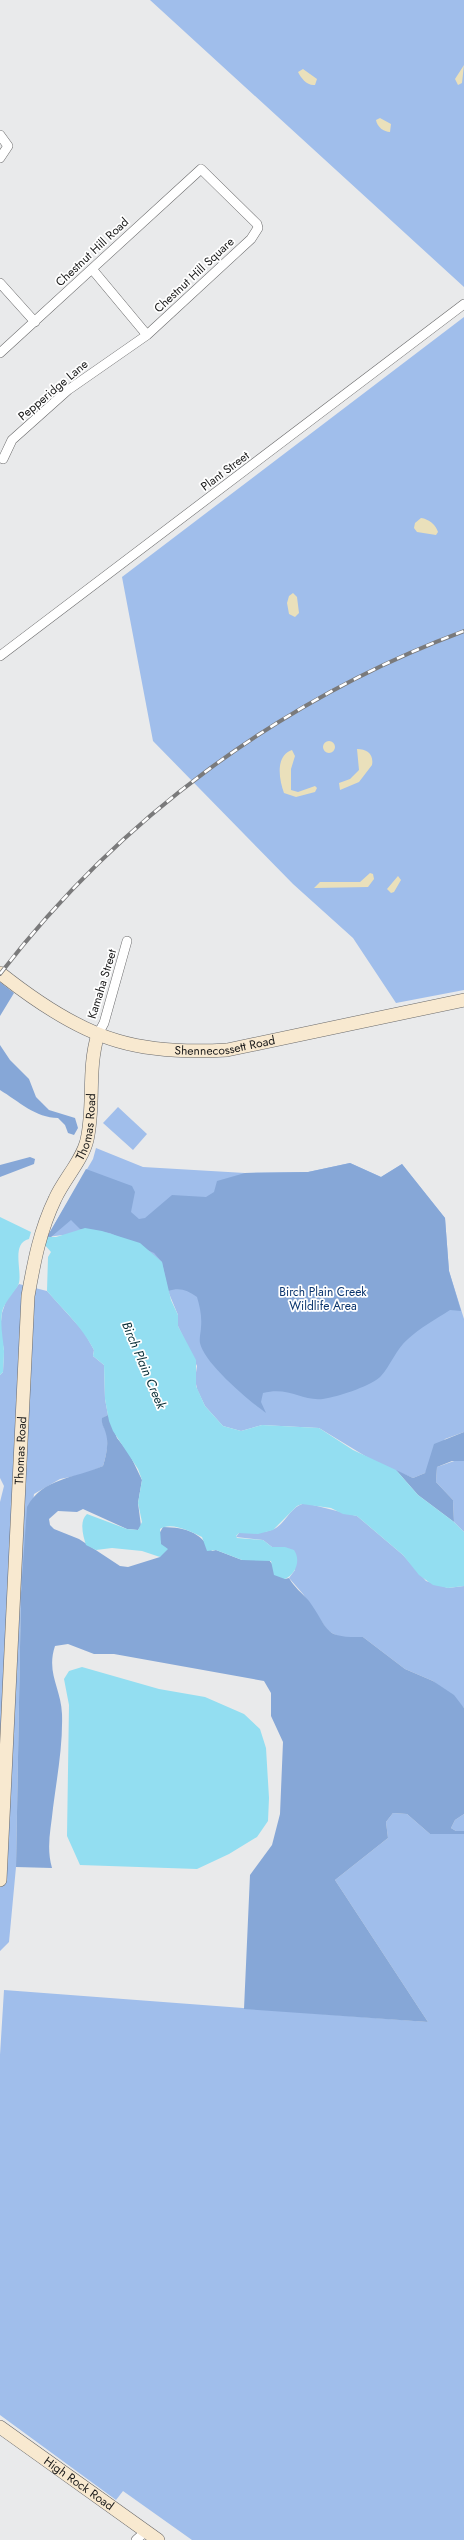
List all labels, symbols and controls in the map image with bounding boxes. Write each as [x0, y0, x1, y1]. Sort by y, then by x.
street label: Chestnut Hill Road [51, 213, 133, 291]
street label: Chestnut Hill Square [150, 233, 238, 317]
street label: Pepperidge Lane [14, 355, 92, 425]
street label: Plant Street [197, 447, 253, 495]
street label: Kamaha Street [83, 947, 121, 1021]
street label: Shennecossett Road [174, 1031, 277, 1060]
street label: Thomas Road [71, 1093, 100, 1164]
park label: Birch Plain Creek Wildlife Area [279, 1283, 367, 1315]
water label: Birch Plain Creek [117, 1318, 171, 1412]
street label: Thomas Road [10, 1416, 31, 1485]
street label: High Rock Road [40, 2452, 118, 2515]

